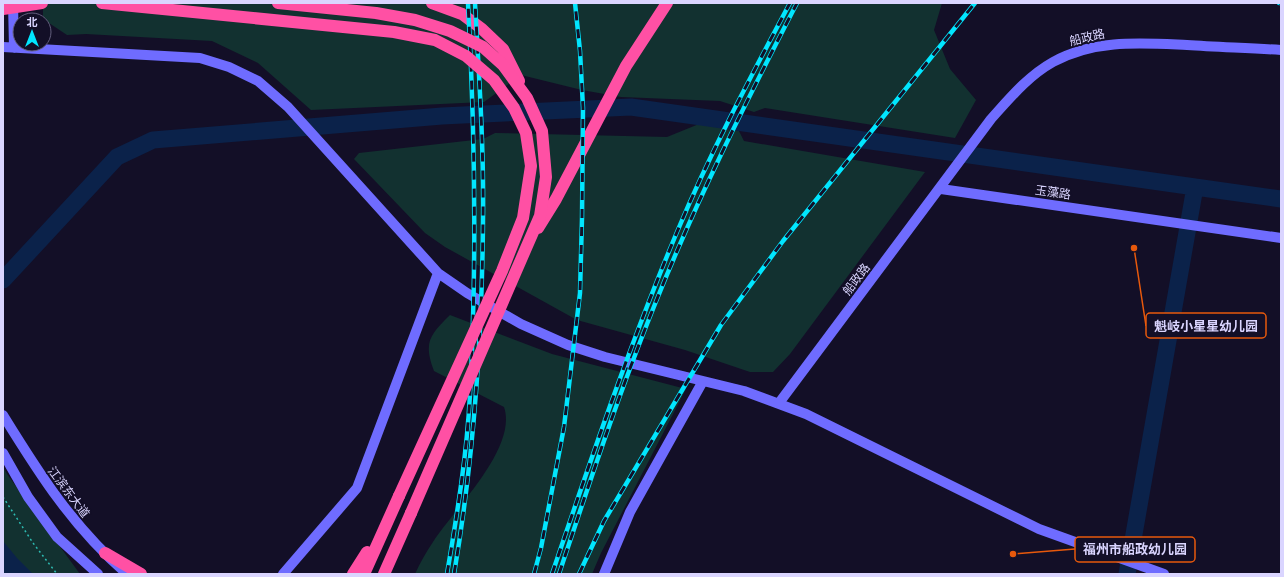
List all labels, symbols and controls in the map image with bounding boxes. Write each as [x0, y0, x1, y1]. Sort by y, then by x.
north arrow [12, 12, 52, 52]
text: 北 [27, 15, 38, 29]
street label: 船政路 [1068, 26, 1106, 48]
street label: 玉藻路 [1034, 182, 1072, 202]
street label: 船政路 [839, 260, 873, 298]
callout: 魁岐小星星幼儿园 [1146, 313, 1266, 338]
text: 魁岐小星星幼儿园 [1154, 318, 1258, 334]
street label: 江滨东大道 [45, 464, 93, 520]
callout: 福州市船政幼儿园 [1075, 537, 1195, 562]
text: 福州市船政幼儿园 [1083, 541, 1187, 557]

